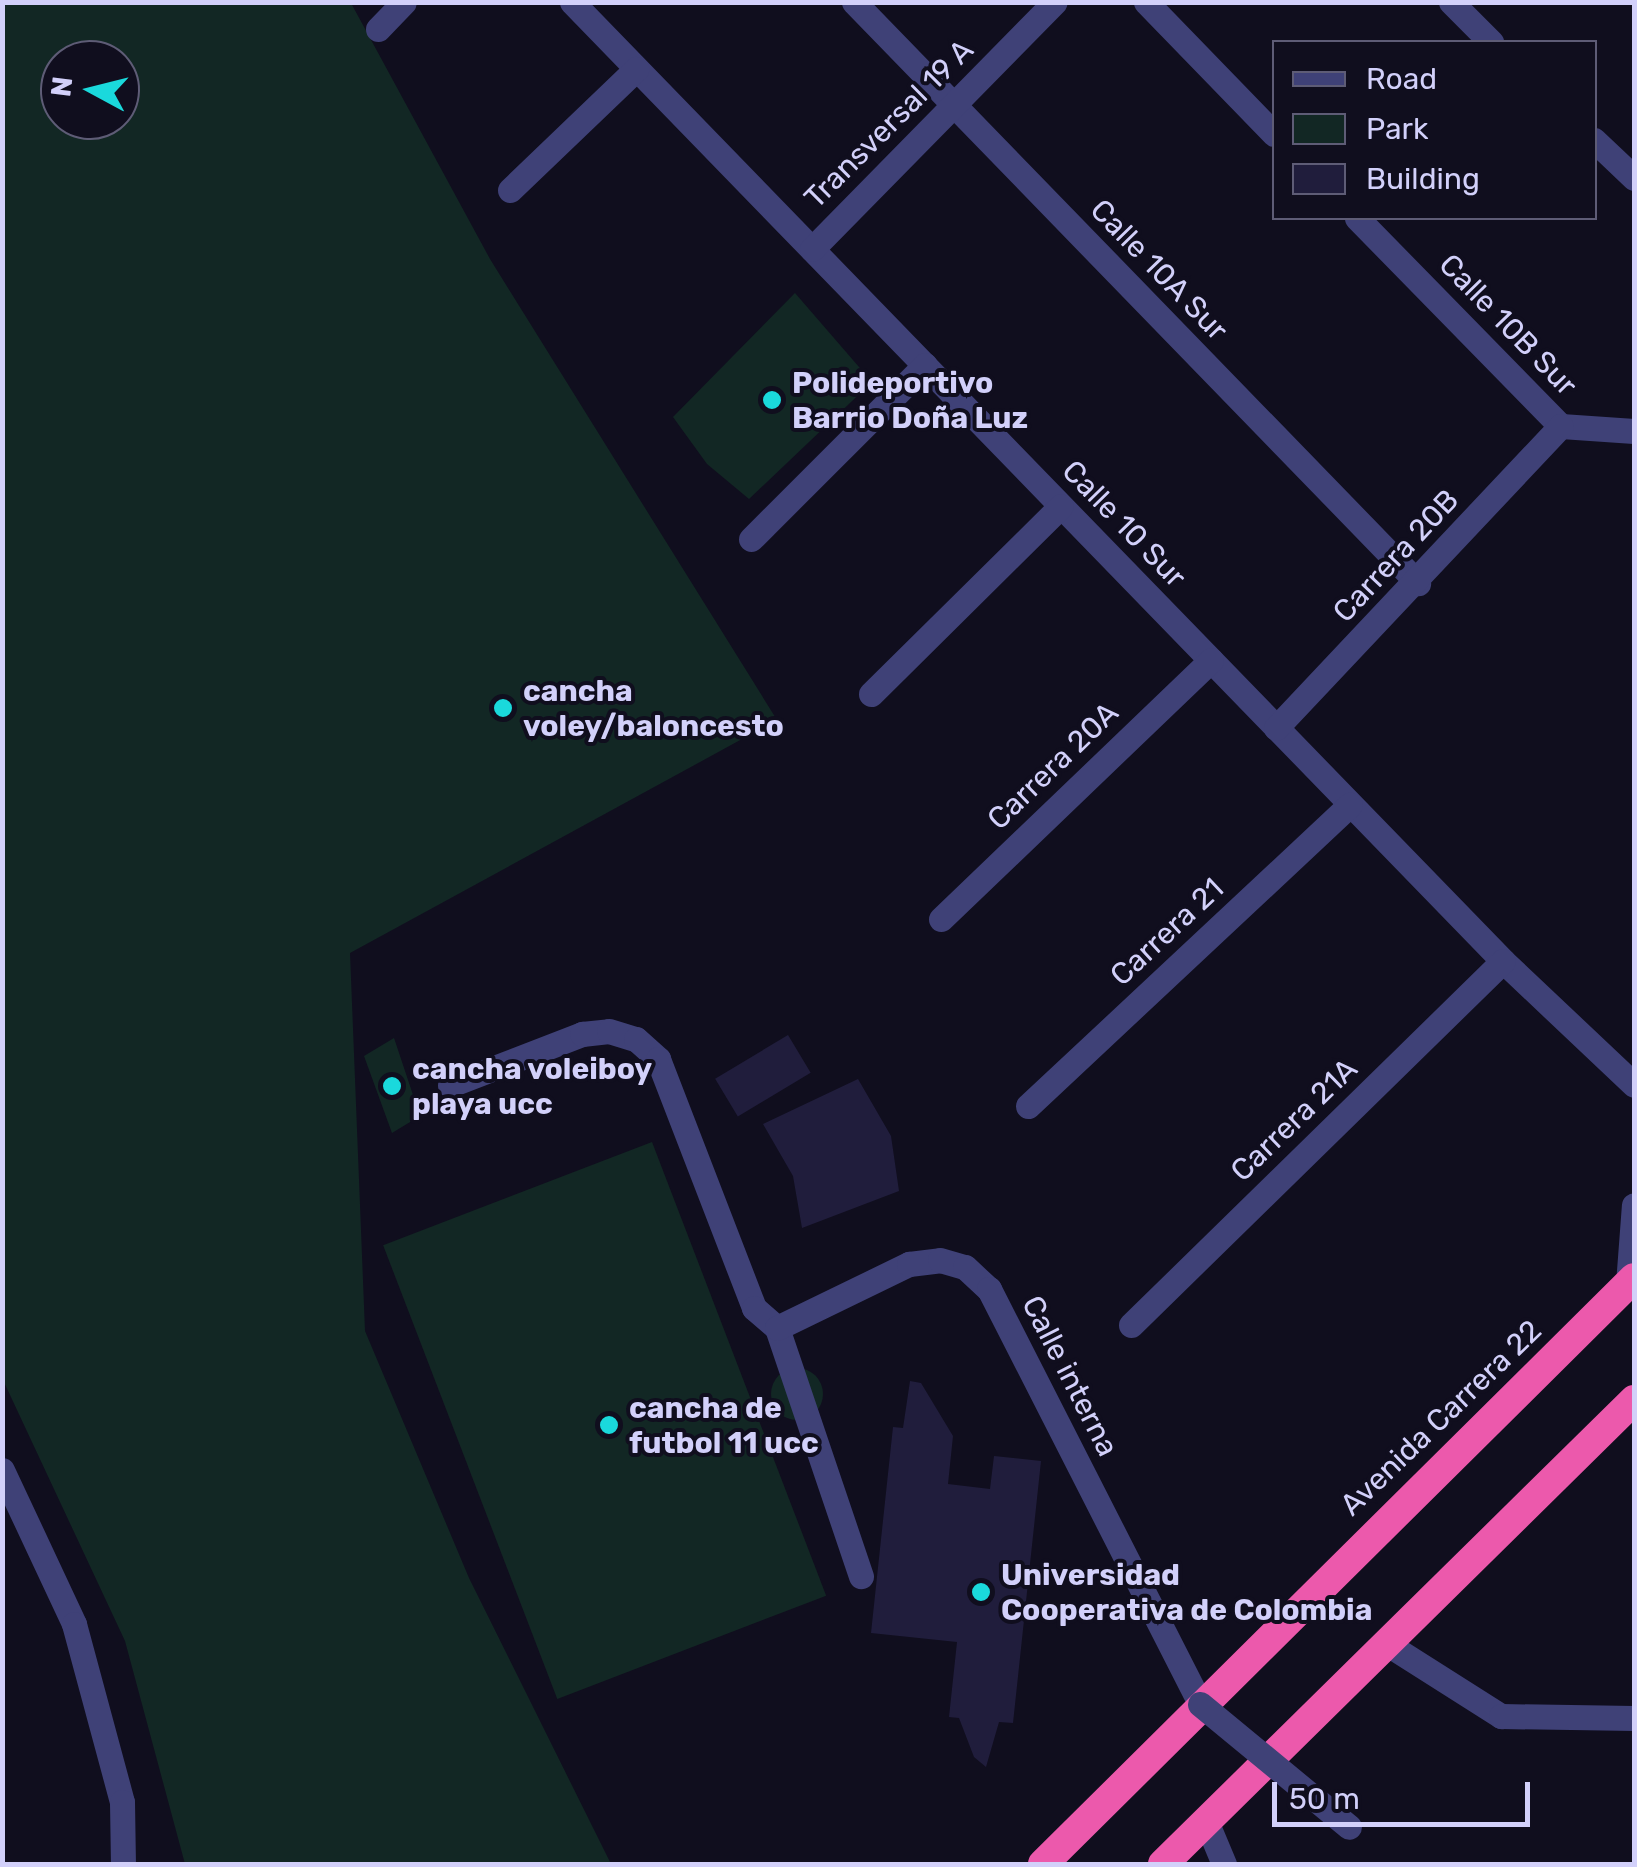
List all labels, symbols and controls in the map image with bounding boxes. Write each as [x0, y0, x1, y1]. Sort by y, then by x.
street label: Transversal 19 A [797, 32, 981, 216]
north arrow [40, 40, 140, 140]
legend [1272, 40, 1597, 220]
text: Road [1366, 61, 1437, 97]
text: N [44, 75, 79, 99]
text: Park [1366, 111, 1428, 147]
text: Building [1366, 161, 1480, 197]
street label: Calle 10A Sur [1083, 192, 1235, 348]
street label: Calle 10B Sur [1432, 247, 1584, 403]
place label: Polideportivo Barrio Doña Luz [792, 365, 1028, 436]
marker: Polideportivo Barrio Doña Luz [761, 389, 783, 411]
street label: Calle 10 Sur [1055, 453, 1193, 595]
street label: Carrera 20B [1326, 482, 1466, 630]
place label: cancha voley/baloncesto [523, 673, 784, 744]
street label: Carrera 20A [980, 695, 1126, 837]
marker: cancha voley/baloncesto [492, 697, 514, 719]
street label: Carrera 21 [1103, 871, 1231, 993]
place label: cancha voleiboy playa ucc [412, 1051, 653, 1122]
street label: Carrera 21A [1223, 1051, 1365, 1189]
marker: cancha voleiboy playa ucc [381, 1075, 403, 1097]
street label: Calle interna [1014, 1290, 1126, 1462]
street label: Avenida Carrera 22 [1333, 1313, 1549, 1523]
place label: cancha de futbol 11 ucc [629, 1390, 819, 1460]
marker: cancha de futbol 11 ucc [598, 1414, 620, 1436]
place label: Universidad Cooperativa de Colombia [1001, 1557, 1372, 1628]
marker: Universidad Cooperativa de Colombia [970, 1581, 992, 1603]
scale bar [1277, 1762, 1534, 1824]
text: 50 m [1289, 1781, 1360, 1817]

